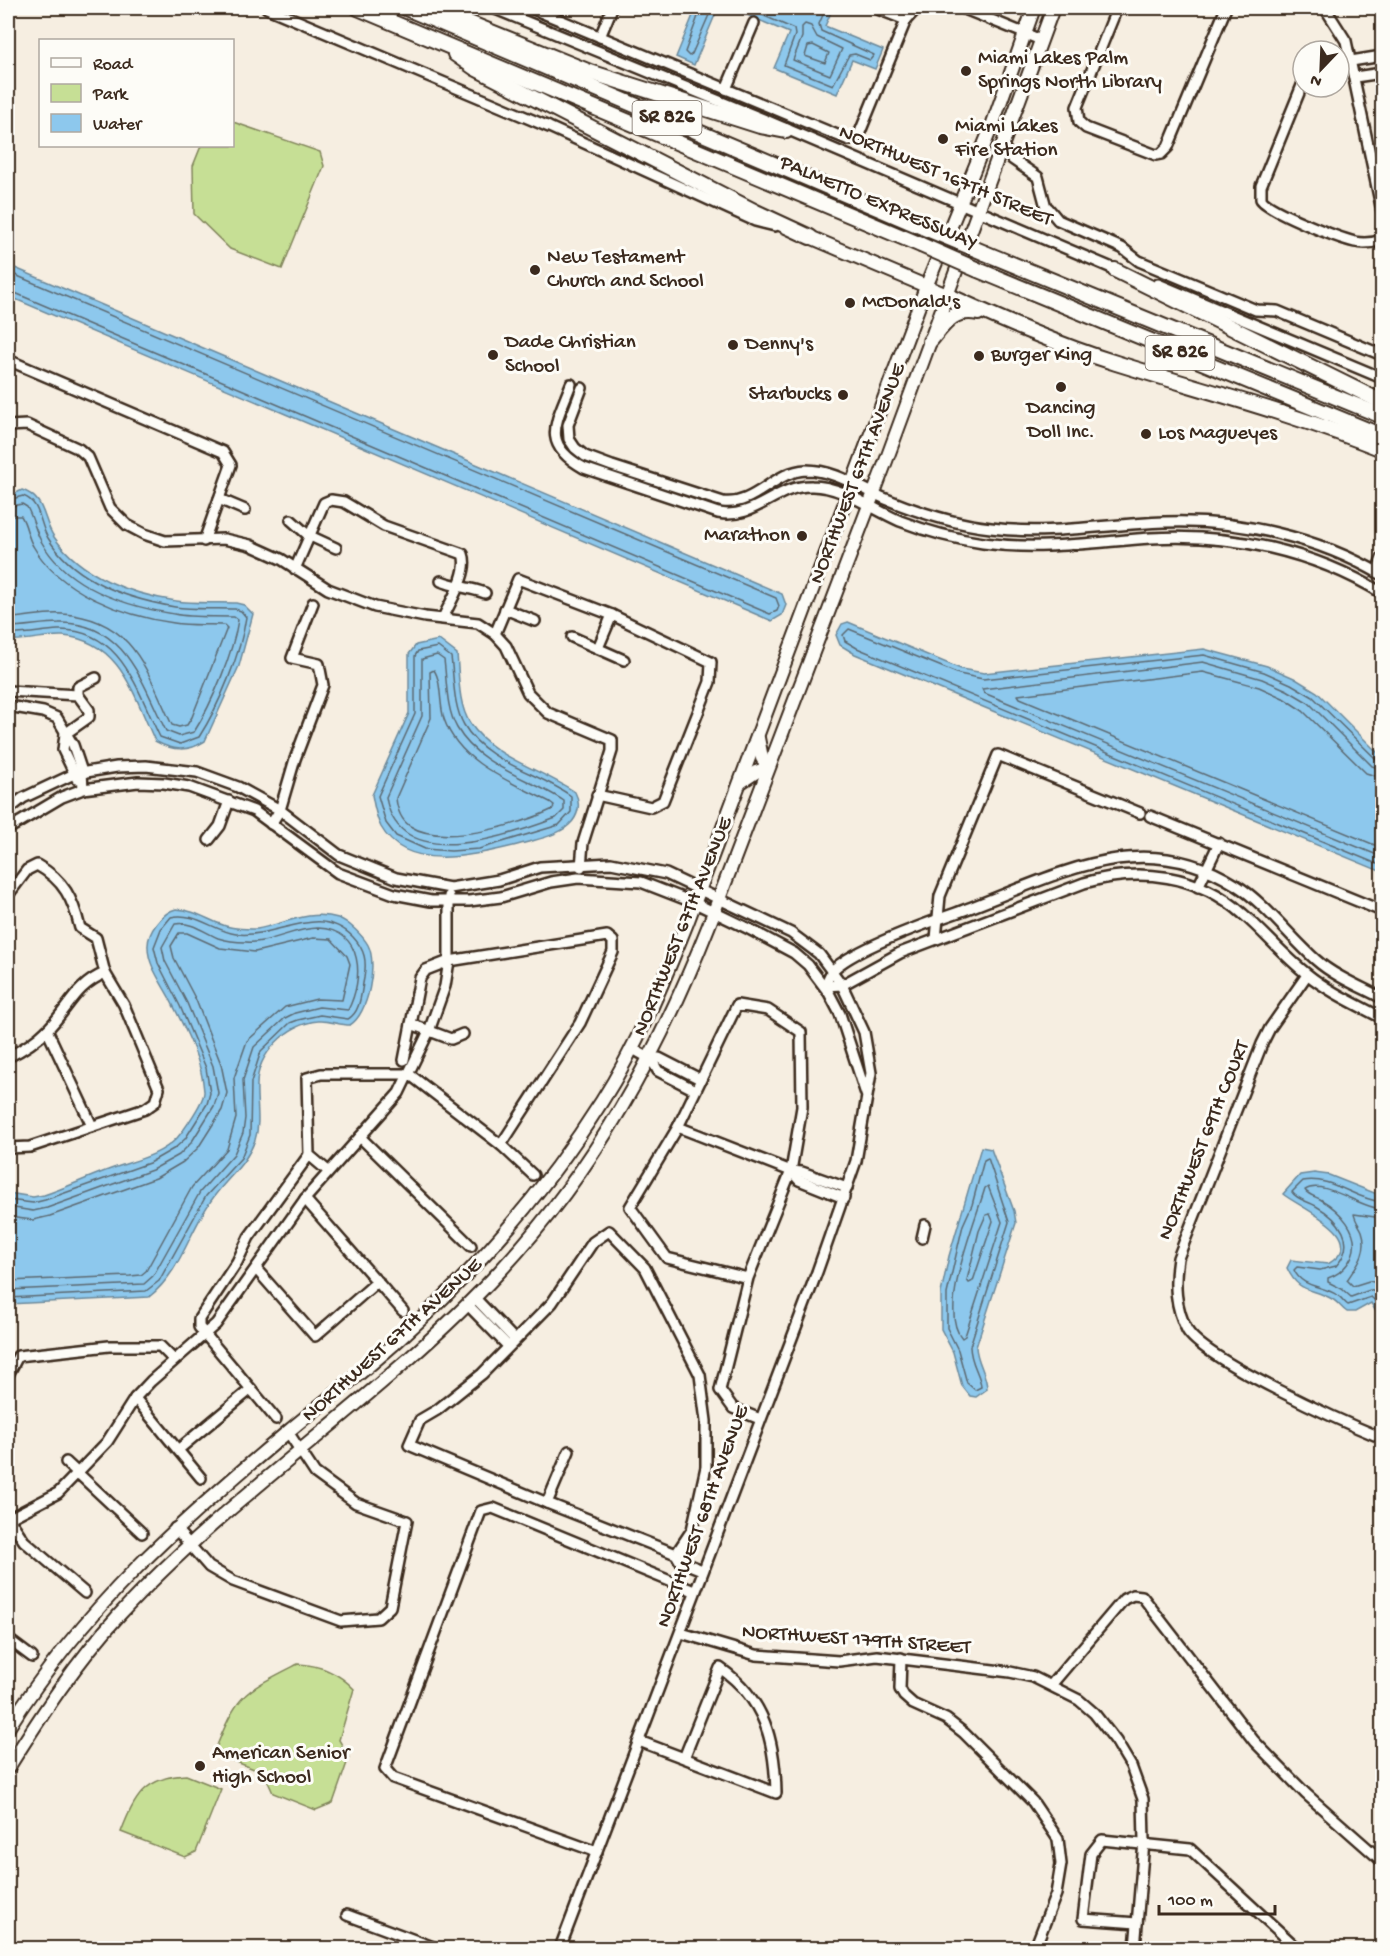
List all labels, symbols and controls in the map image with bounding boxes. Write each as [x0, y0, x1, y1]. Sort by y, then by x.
legend [39, 39, 234, 147]
north arrow [1291, 39, 1351, 99]
place label: Miami Lakes Palm Springs North Library [978, 47, 1162, 96]
text: Road [93, 55, 134, 76]
marker: Miami Lakes Palm Springs North Library [959, 64, 973, 78]
text: N [1307, 69, 1325, 90]
text: Park [92, 85, 129, 106]
road number: SR 826 [632, 101, 702, 135]
text: Water [93, 115, 143, 136]
place label: Miami Lakes Fire Station [954, 115, 1059, 164]
street label: NORTHWEST 167TH STREET [835, 121, 1056, 234]
marker: Miami Lakes Fire Station [936, 132, 950, 146]
street label: PALMETTO EXPRESSWAY [774, 151, 981, 257]
place label: New Testament Church and School [547, 246, 704, 295]
marker: New Testament Church and School [528, 263, 542, 277]
place label: McDonald's [862, 291, 961, 316]
marker: McDonald's [843, 296, 857, 310]
place label: Dade Christian School [503, 331, 636, 380]
place label: Denny's [743, 333, 814, 358]
road number: SR 826 [1146, 336, 1214, 370]
marker: Denny's [726, 338, 740, 352]
place label: Burger King [990, 344, 1092, 369]
marker: Dade Christian School [486, 348, 500, 362]
marker: Burger King [972, 349, 986, 363]
street label: NORTHWEST 67TH AVENUE [805, 360, 913, 588]
marker: Dancing Doll Inc. [1054, 380, 1068, 394]
place label: Starbucks [748, 383, 832, 408]
marker: Starbucks [836, 388, 850, 402]
place label: Dancing Doll Inc. [1025, 397, 1096, 446]
place label: Los Magueyes [1158, 422, 1278, 447]
marker: Los Magueyes [1139, 427, 1153, 441]
place label: Marathon [704, 524, 790, 549]
marker: Marathon [795, 529, 809, 543]
street label: NORTHWEST 67TH AVENUE [629, 813, 740, 1040]
street label: NORTHWEST 69TH COURT [1154, 1037, 1257, 1244]
street label: NORTHWEST 67TH AVENUE [298, 1253, 489, 1429]
street label: NORTHWEST 68TH AVENUE [652, 1402, 756, 1631]
street label: NORTHWEST 179TH STREET [741, 1621, 972, 1662]
place label: American Senior High School [212, 1742, 351, 1791]
marker: American Senior High School [193, 1759, 207, 1773]
scale bar [1159, 1878, 1274, 1916]
text: 100 m [1167, 1891, 1213, 1912]

